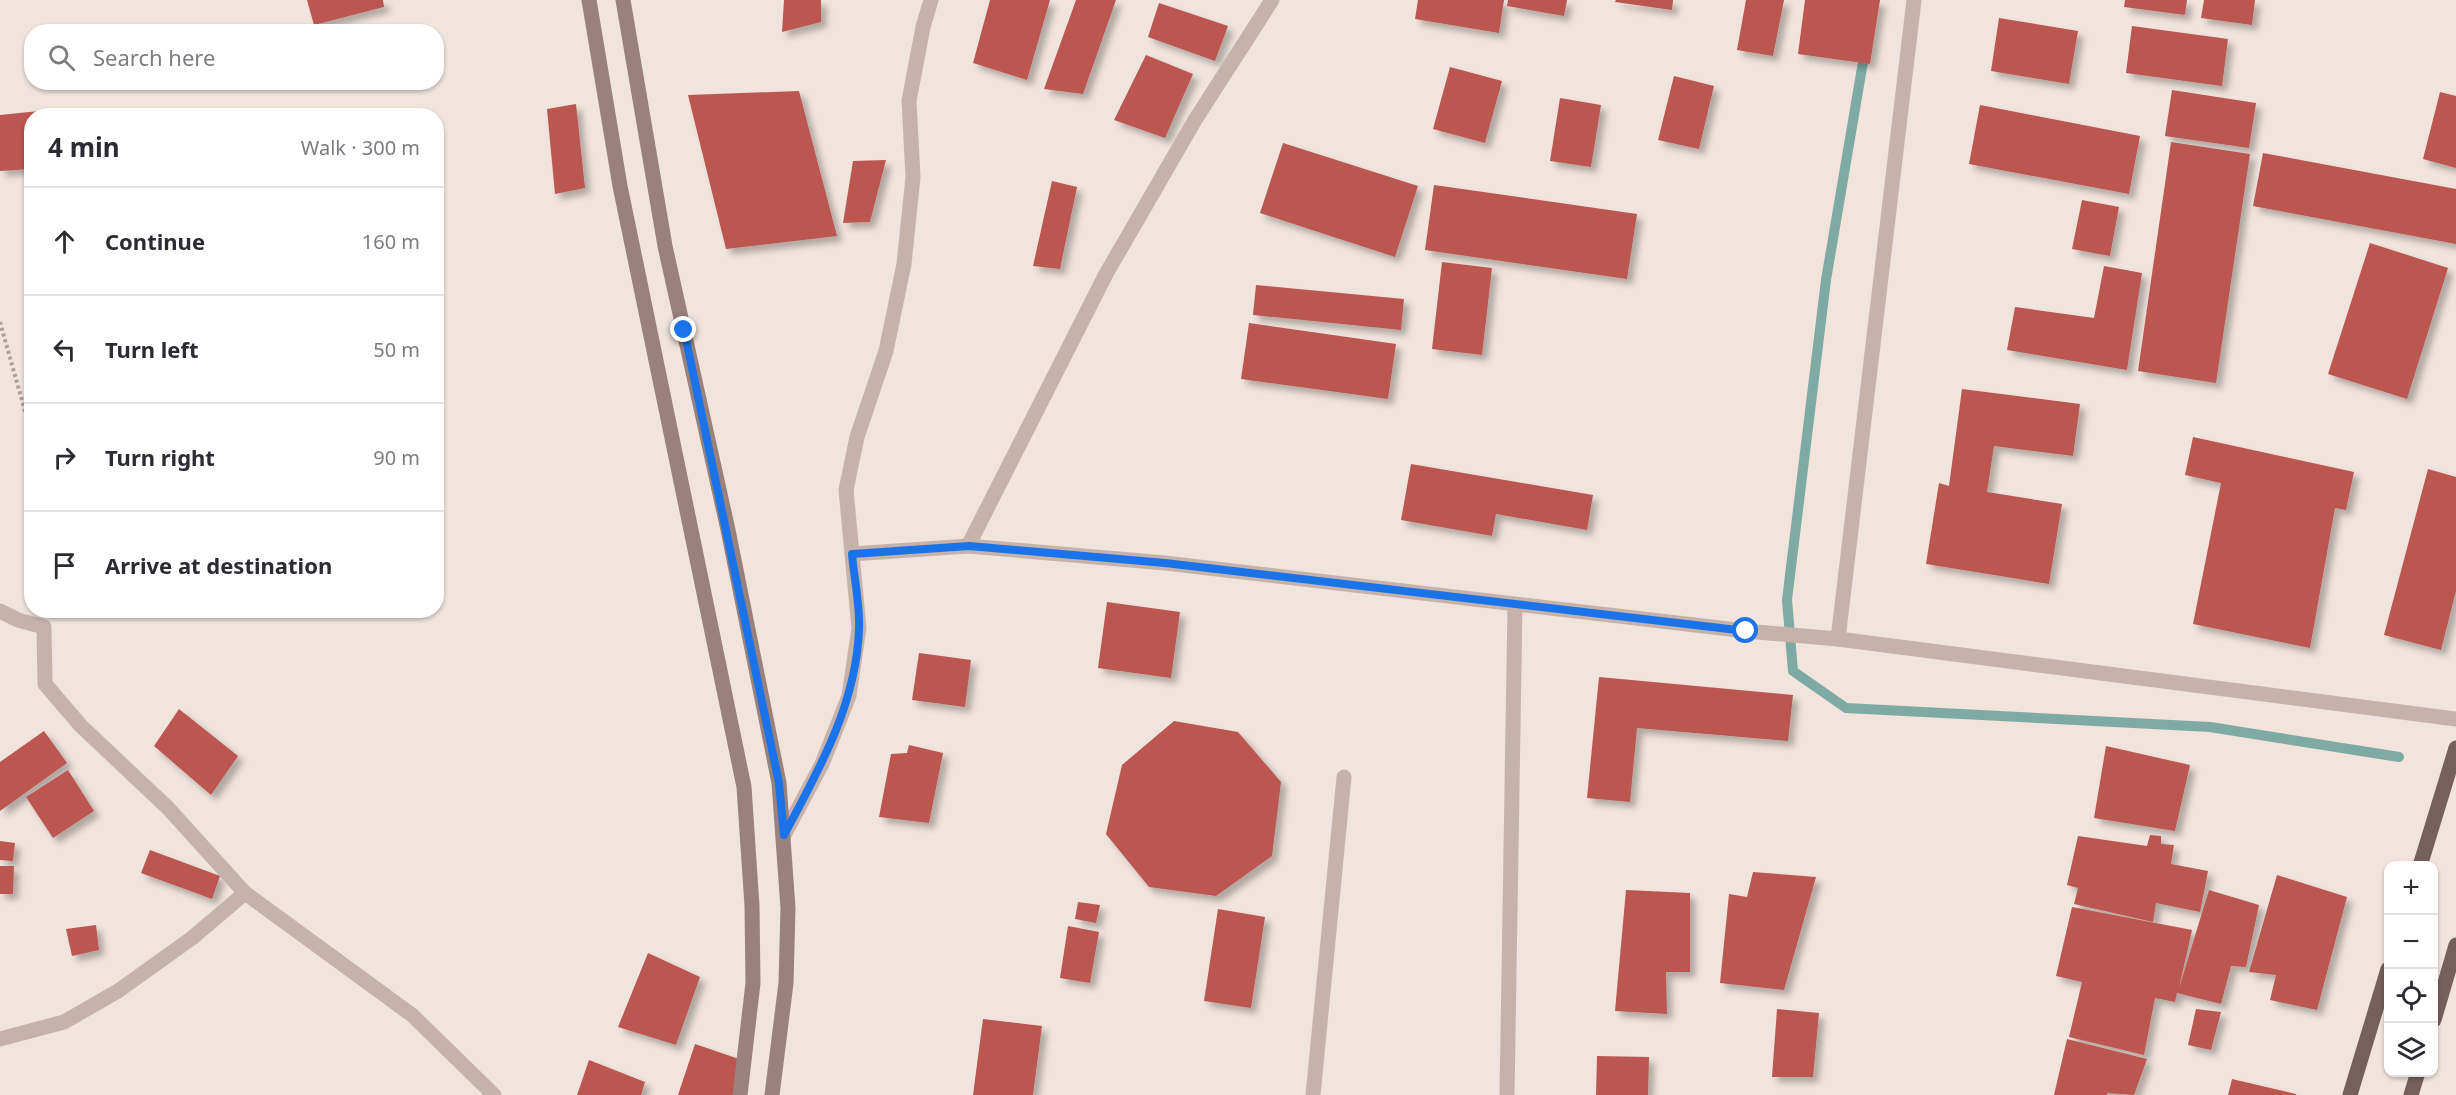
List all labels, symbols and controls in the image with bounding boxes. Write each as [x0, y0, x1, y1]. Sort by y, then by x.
search box [24, 24, 444, 90]
icon: search [45, 41, 78, 74]
text: Search here [93, 42, 215, 72]
text: 4 min [48, 129, 120, 165]
text: Walk · 300 m [301, 134, 420, 161]
icon: ahead [48, 225, 81, 258]
text: Continue [105, 226, 205, 256]
text: 160 m [362, 228, 420, 255]
route end [670, 316, 696, 342]
icon: left [48, 333, 81, 366]
text: Turn left [105, 334, 199, 364]
text: 50 m [373, 336, 420, 363]
icon: right [48, 441, 81, 474]
text: Turn right [105, 442, 215, 472]
text: 90 m [373, 444, 420, 471]
icon: arrive [48, 549, 81, 582]
text: Arrive at destination [105, 550, 332, 580]
route start [1732, 617, 1758, 643]
map controls [2384, 861, 2438, 1077]
button: + [2384, 861, 2438, 915]
button: − [2384, 915, 2438, 969]
button: locate [2384, 969, 2438, 1023]
button: layers [2384, 1023, 2438, 1077]

